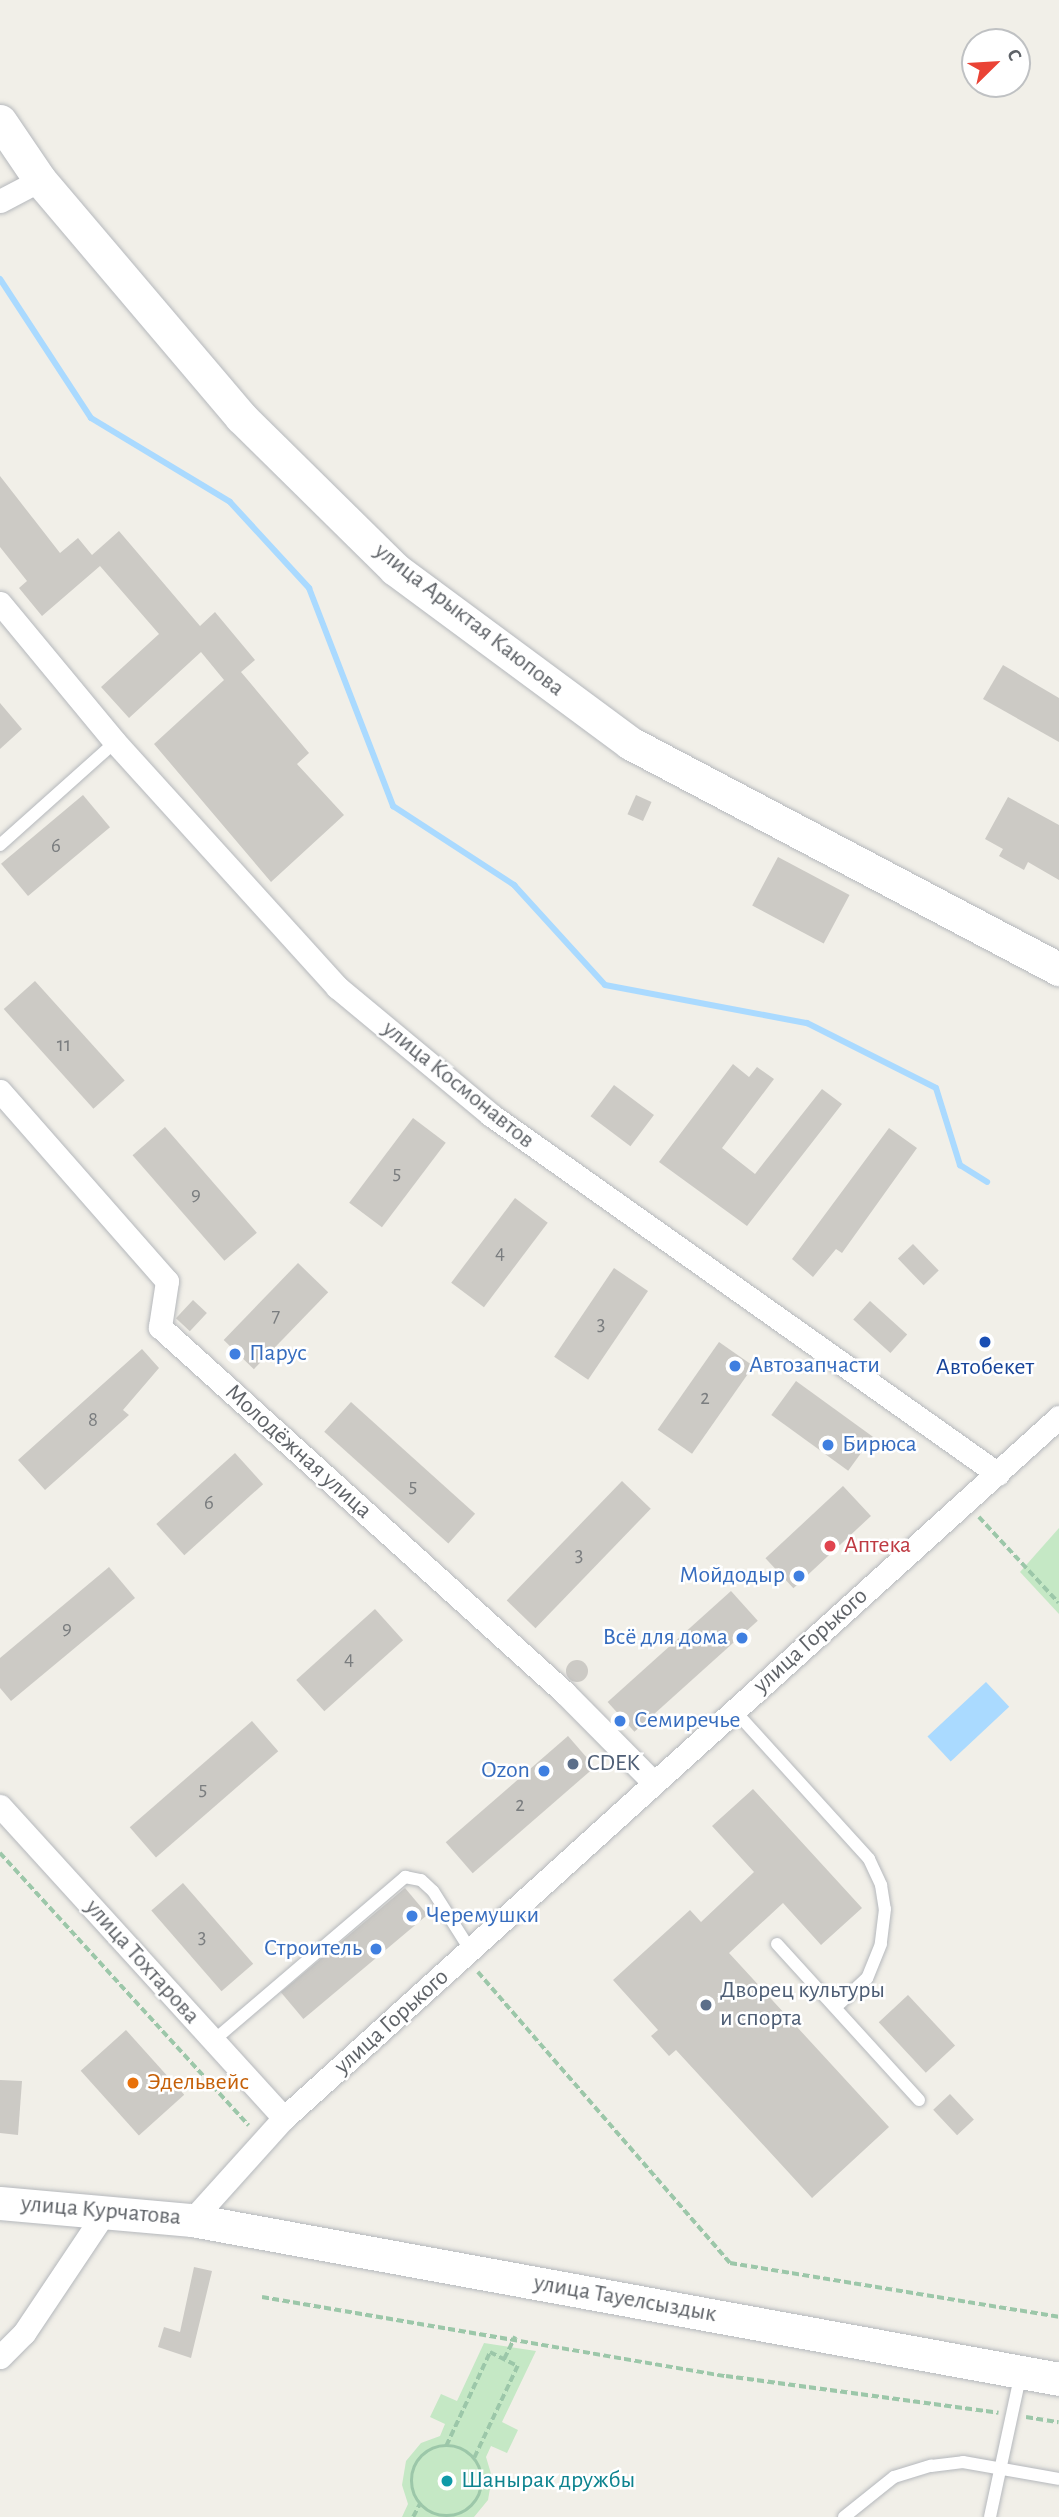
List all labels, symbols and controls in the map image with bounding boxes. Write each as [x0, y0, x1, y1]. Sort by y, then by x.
north arrow [961, 28, 1031, 98]
text: С [1003, 46, 1025, 64]
street label: улица Арыктая Каюпова [368, 537, 570, 703]
house number: 6 [51, 833, 61, 859]
street label: улица Космонавтов [376, 1015, 540, 1155]
house number: 11 [57, 1032, 71, 1058]
house number: 5 [393, 1160, 401, 1186]
house number: 9 [191, 1181, 201, 1207]
house number: 4 [495, 1240, 505, 1266]
house number: 7 [272, 1303, 280, 1329]
house number: 3 [597, 1311, 605, 1337]
marker: Автобекет [977, 1334, 993, 1350]
place label: Парус [249, 1340, 307, 1368]
marker: Парус [227, 1346, 243, 1362]
place label: Автозапчасти [749, 1352, 880, 1380]
place label: Автобекет [936, 1354, 1034, 1382]
marker: Автозапчасти [727, 1358, 743, 1374]
street label: Молодёжная улица [219, 1379, 377, 1525]
house number: 2 [700, 1385, 710, 1411]
house number: 8 [88, 1407, 98, 1433]
place label: Бирюса [842, 1431, 917, 1459]
marker: Бирюса [820, 1437, 836, 1453]
house number: 5 [409, 1473, 417, 1499]
house number: 6 [204, 1490, 214, 1516]
place label: Аптека [844, 1532, 911, 1560]
marker: Аптека [822, 1538, 838, 1554]
house number: 3 [575, 1542, 583, 1568]
place label: Мойдодыр [679, 1562, 785, 1590]
marker: Мойдодыр [791, 1568, 807, 1584]
street label: улица Горького [748, 1582, 874, 1700]
house number: 9 [62, 1615, 72, 1641]
place label: Всё для дома [603, 1624, 728, 1652]
marker: Всё для дома [734, 1630, 750, 1646]
house number: 4 [344, 1646, 354, 1672]
place label: Семиречье [634, 1707, 741, 1735]
marker: Семиречье [612, 1713, 628, 1729]
place label: CDEK [587, 1750, 640, 1778]
marker: CDEK [565, 1756, 581, 1772]
place label: Ozon [481, 1757, 530, 1785]
marker: Ozon [536, 1763, 552, 1779]
house number: 5 [199, 1776, 207, 1802]
house number: 2 [515, 1792, 525, 1818]
street label: улица Тохтарова [78, 1894, 206, 2030]
place label: Черемушки [426, 1902, 539, 1930]
marker: Черемушки [404, 1908, 420, 1924]
house number: 3 [198, 1924, 206, 1950]
place label: Строитель [264, 1935, 362, 1963]
marker: Строитель [368, 1941, 384, 1957]
street label: улица Горького [329, 1963, 455, 2081]
place label: Дворец культуры и спорта [720, 1977, 885, 2033]
marker: Дворец культуры и спорта [698, 1997, 714, 2013]
place label: Эдельвейс [147, 2069, 249, 2097]
marker: Эдельвейс [125, 2075, 141, 2091]
street label: улица Курчатова [20, 2190, 182, 2232]
street label: улица Тауелсыздык [531, 2269, 719, 2329]
place label: Шанырак дружбы [461, 2467, 635, 2495]
marker: Шанырак дружбы [439, 2473, 455, 2489]

